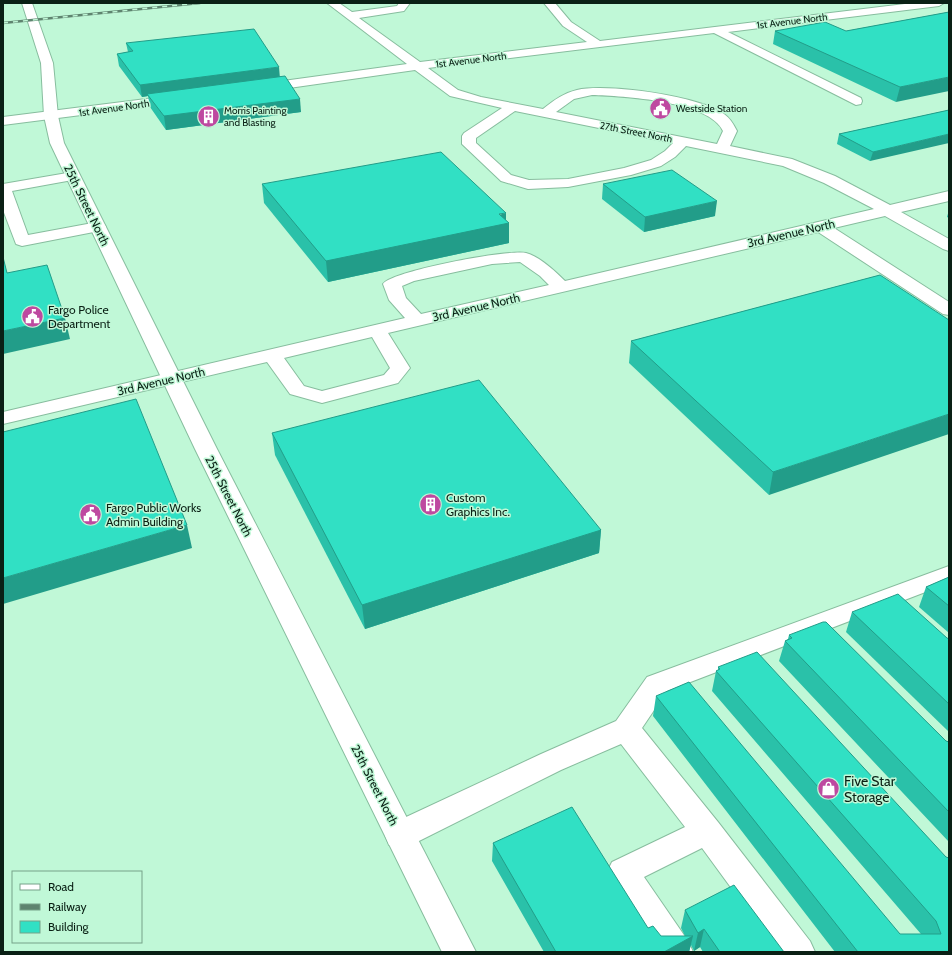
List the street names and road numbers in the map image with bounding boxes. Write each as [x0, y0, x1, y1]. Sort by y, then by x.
street label: 1st Avenue North [756, 10, 828, 32]
street label: 1st Avenue North [435, 49, 507, 71]
street label: 1st Avenue North [78, 97, 150, 119]
street label: 27th Street North [599, 119, 673, 145]
street label: 25th Street North [61, 162, 113, 248]
street label: 3rd Avenue North [746, 216, 836, 250]
street label: 3rd Avenue North [431, 290, 521, 324]
street label: 3rd Avenue North [116, 364, 206, 398]
street label: 25th Street North [202, 453, 256, 539]
street label: 25th Street North [348, 742, 402, 828]

